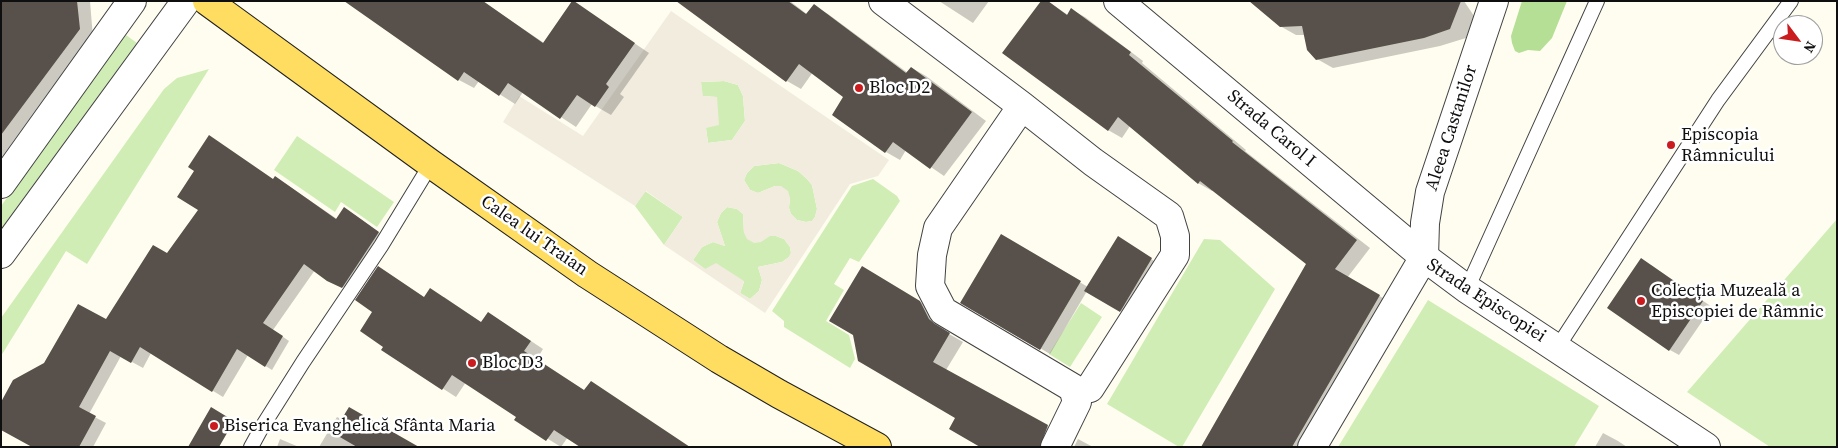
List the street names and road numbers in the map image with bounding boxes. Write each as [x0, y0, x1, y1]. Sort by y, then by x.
street label: Aleea Castanilor [1421, 62, 1483, 194]
street label: Strada Carol I [1222, 86, 1320, 172]
street label: Calea lui Traian [476, 191, 592, 281]
street label: Strada Episcopiei [1422, 254, 1550, 348]

